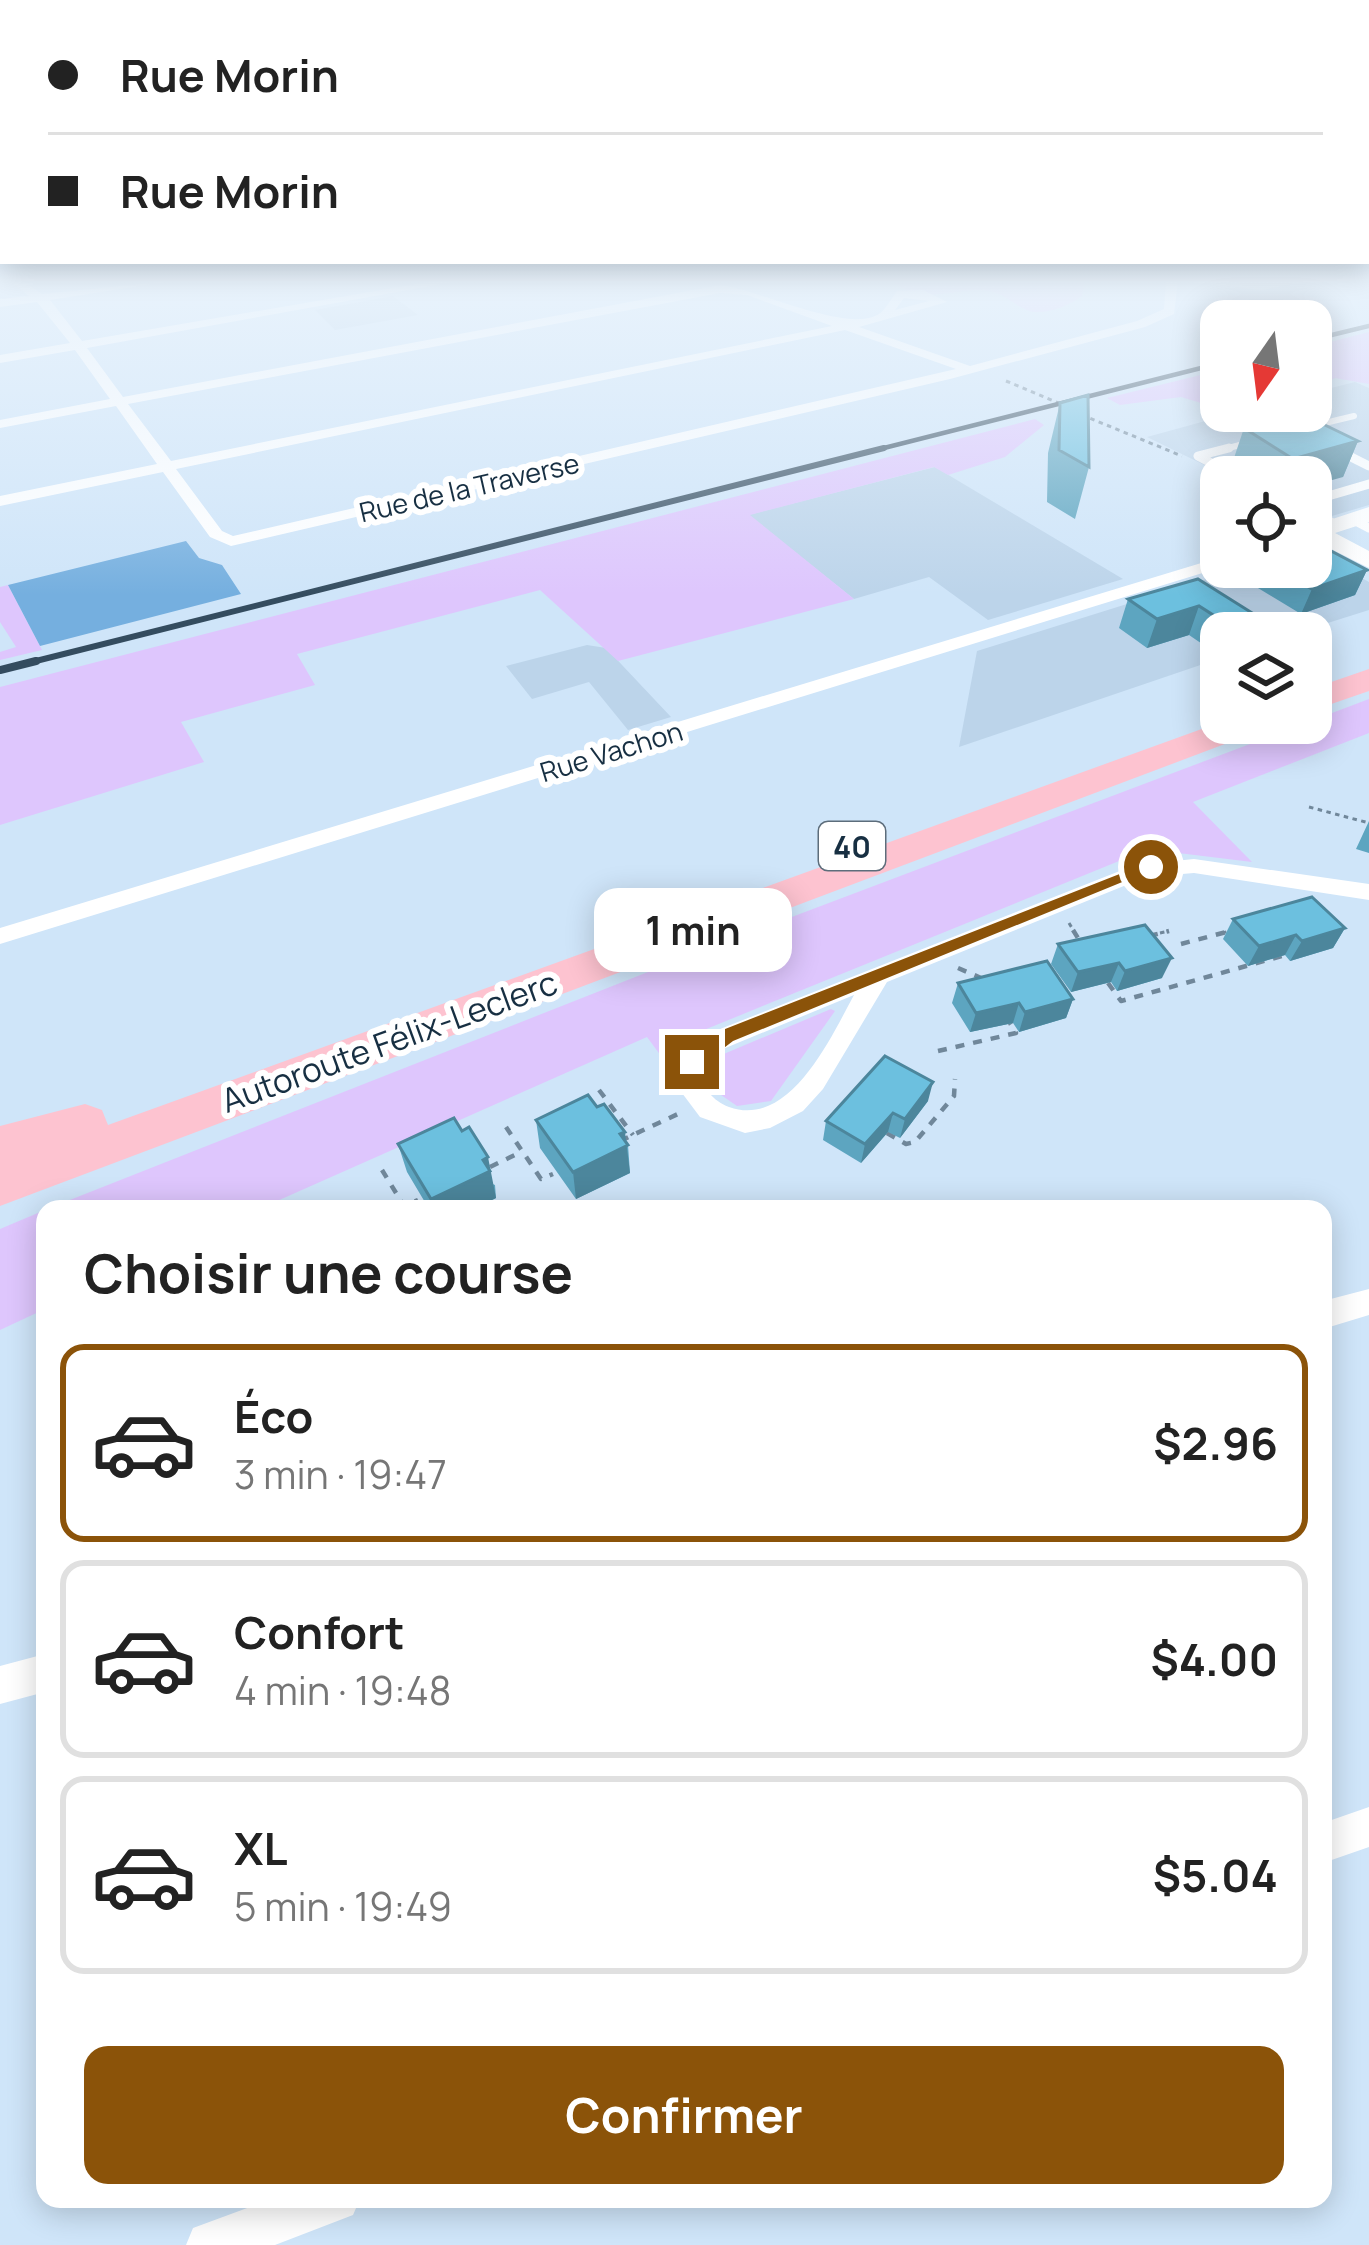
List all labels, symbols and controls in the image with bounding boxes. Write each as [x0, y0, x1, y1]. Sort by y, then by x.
text: Rue Morin [120, 44, 339, 106]
text: Rue Morin [120, 160, 339, 222]
north arrow [1200, 300, 1332, 432]
map controls [1200, 300, 1332, 744]
street label: Rue de la Traverse [355, 444, 583, 530]
button: locate [1200, 456, 1332, 588]
button: layers [1200, 612, 1332, 744]
street label: Rue Vachon [535, 712, 687, 790]
road number: 40 [819, 822, 885, 870]
route start [1124, 840, 1178, 894]
callout: 1 min [593, 888, 791, 972]
text: 1 min [645, 903, 741, 957]
street label: Autoroute Félix-Leclerc [215, 959, 563, 1123]
route end [665, 1035, 719, 1089]
text: Choisir une course [84, 1235, 573, 1309]
text: Éco [234, 1385, 313, 1447]
icon: car [90, 1389, 198, 1497]
text: $2.96 [1153, 1412, 1278, 1474]
text: 3 min · 19:47 [234, 1447, 447, 1501]
text: Confort [234, 1601, 405, 1663]
icon: car [90, 1605, 198, 1713]
text: $4.00 [1150, 1628, 1278, 1690]
text: 4 min · 19:48 [234, 1663, 451, 1717]
text: XL [234, 1817, 288, 1879]
icon: car [90, 1821, 198, 1929]
text: $5.04 [1153, 1844, 1278, 1906]
text: 5 min · 19:49 [234, 1879, 452, 1933]
button: Confirmer [84, 2046, 1284, 2184]

